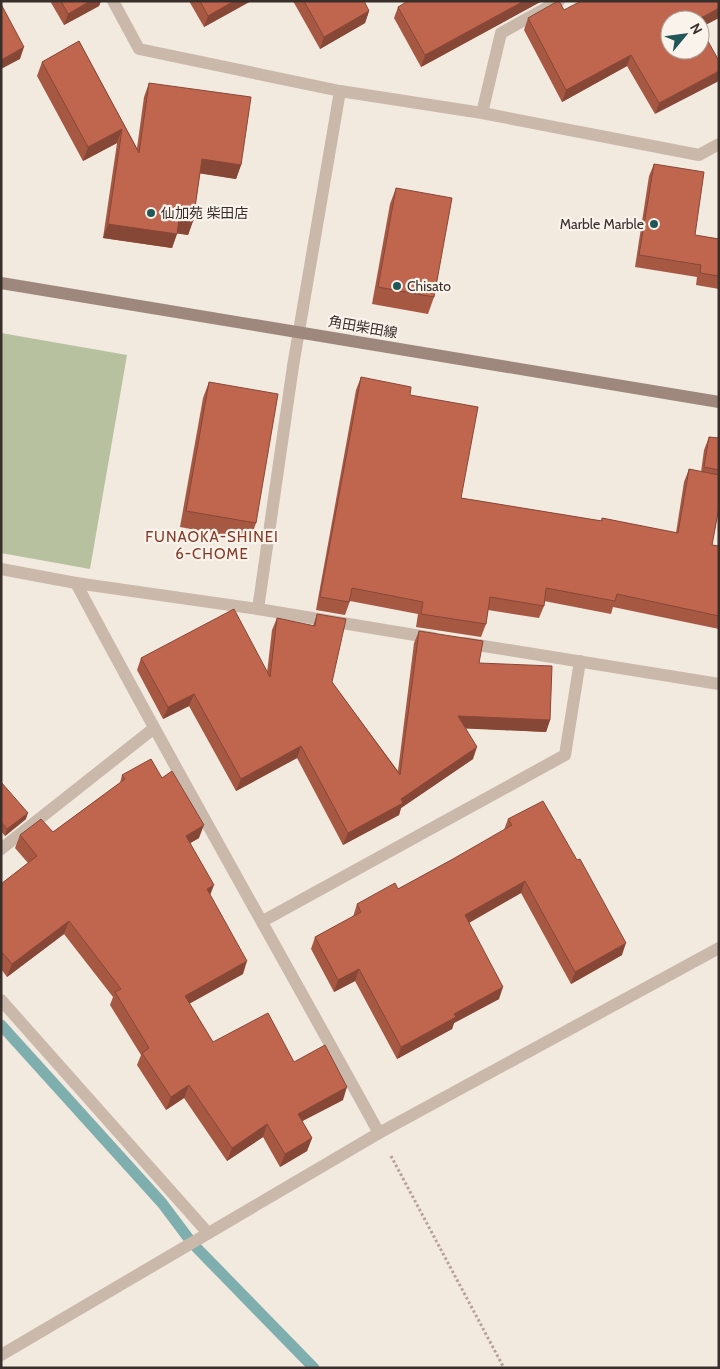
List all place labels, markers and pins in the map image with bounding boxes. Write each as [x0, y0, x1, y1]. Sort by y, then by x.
place label: 仙加苑 柴田店 [161, 204, 248, 222]
marker: 仙加苑 柴田店 [145, 207, 157, 219]
place label: Marble Marble [560, 215, 644, 233]
marker: Marble Marble [648, 218, 660, 230]
place label: Chisato [407, 277, 451, 295]
marker: Chisato [391, 280, 403, 292]

